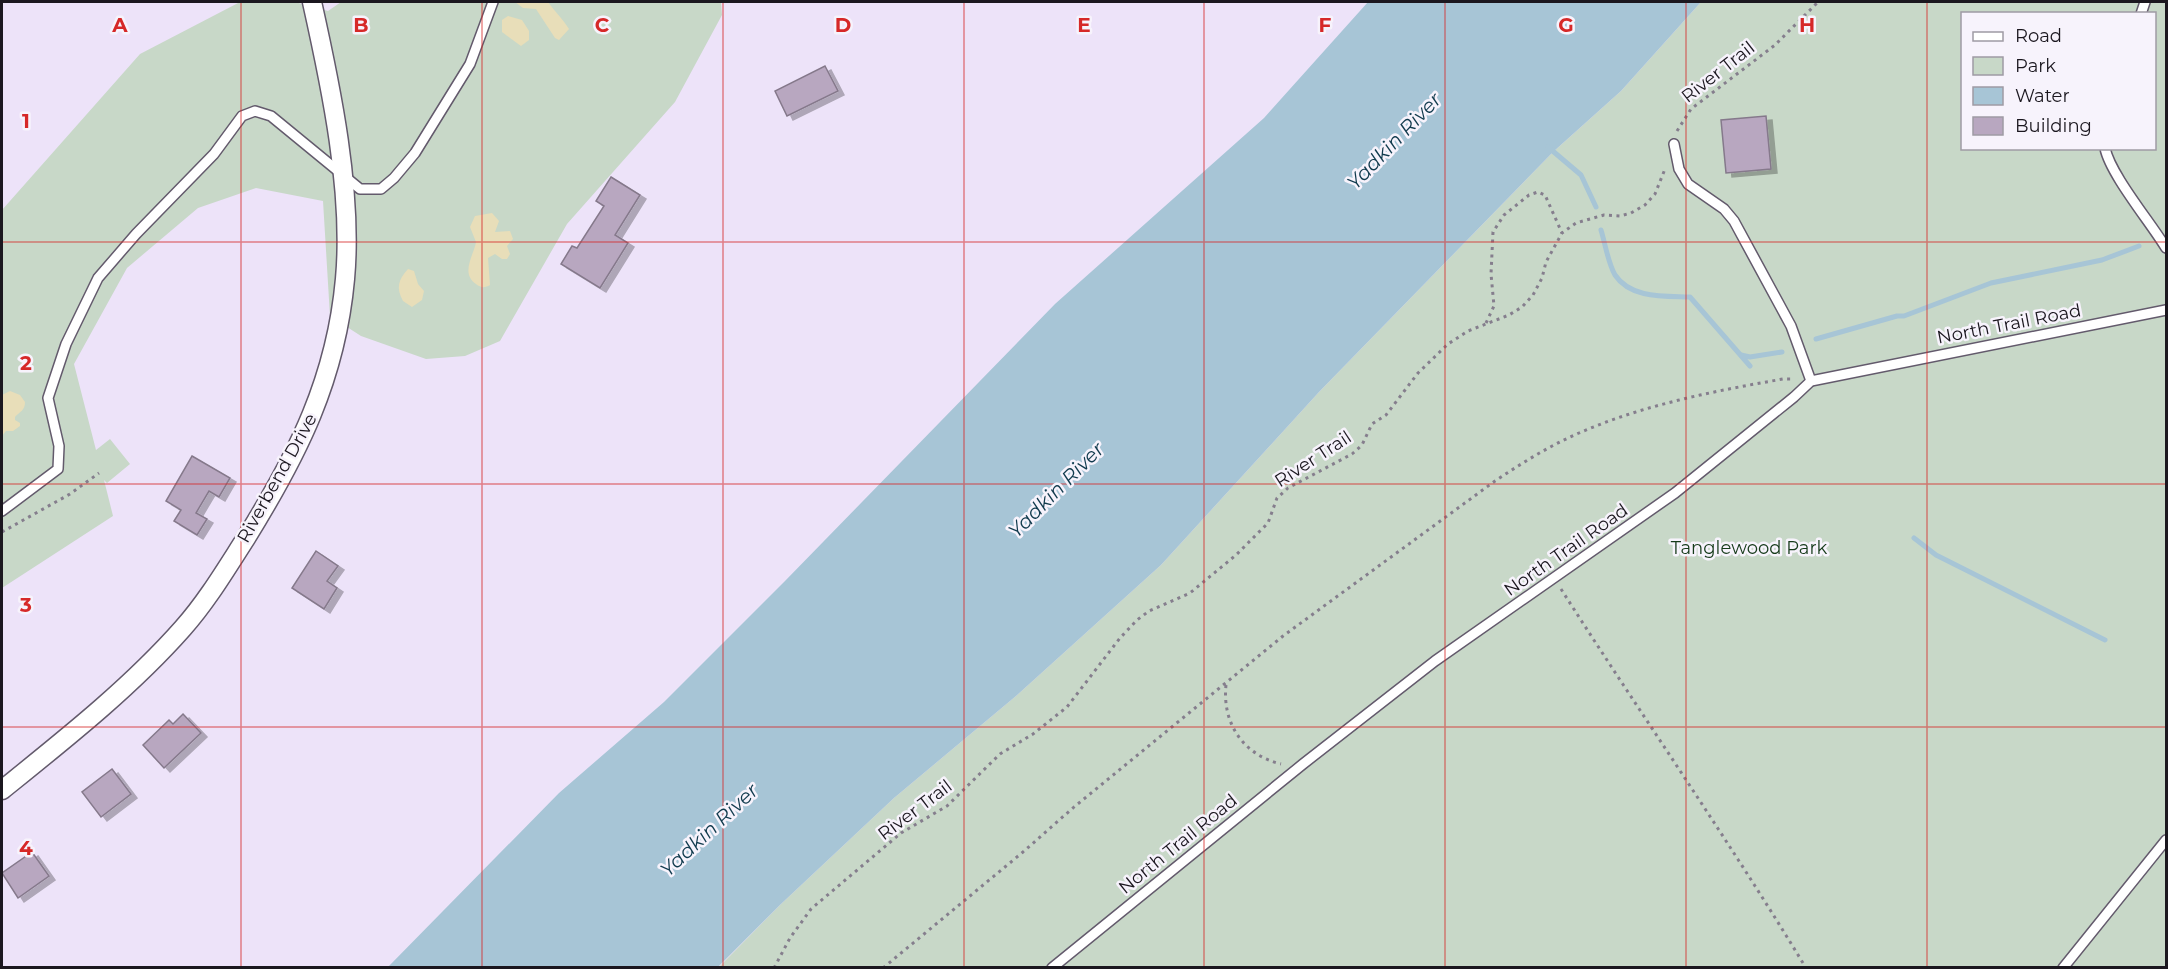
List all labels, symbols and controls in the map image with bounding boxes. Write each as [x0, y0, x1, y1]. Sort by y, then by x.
legend [1961, 12, 2156, 150]
text: A [111, 13, 128, 37]
text: B [353, 13, 369, 37]
text: C [595, 13, 610, 37]
text: D [835, 13, 851, 37]
text: E [1077, 13, 1091, 37]
text: F [1319, 13, 1332, 37]
text: G [1558, 13, 1574, 37]
text: H [1799, 13, 1815, 37]
text: Road [2015, 25, 2062, 47]
street label: River Trail [1677, 37, 1759, 107]
text: Park [2015, 55, 2056, 77]
text: Water [2015, 85, 2070, 107]
water label: Yadkin River [1342, 87, 1447, 194]
text: 1 [22, 109, 30, 133]
text: Building [2015, 115, 2092, 137]
street label: North Trail Road [1935, 299, 2083, 349]
text: 2 [20, 351, 32, 375]
street label: Riverbend Drive [232, 409, 322, 547]
street label: River Trail [1271, 426, 1355, 492]
water label: Yadkin River [1003, 436, 1110, 543]
street label: North Trail Road [1500, 499, 1632, 601]
park label: Tanglewood Park [1671, 537, 1828, 559]
text: 3 [19, 593, 32, 617]
street label: River Trail [874, 775, 956, 845]
water label: Yadkin River [655, 778, 764, 882]
street label: North Trail Road [1114, 789, 1242, 899]
text: 4 [19, 836, 33, 860]

